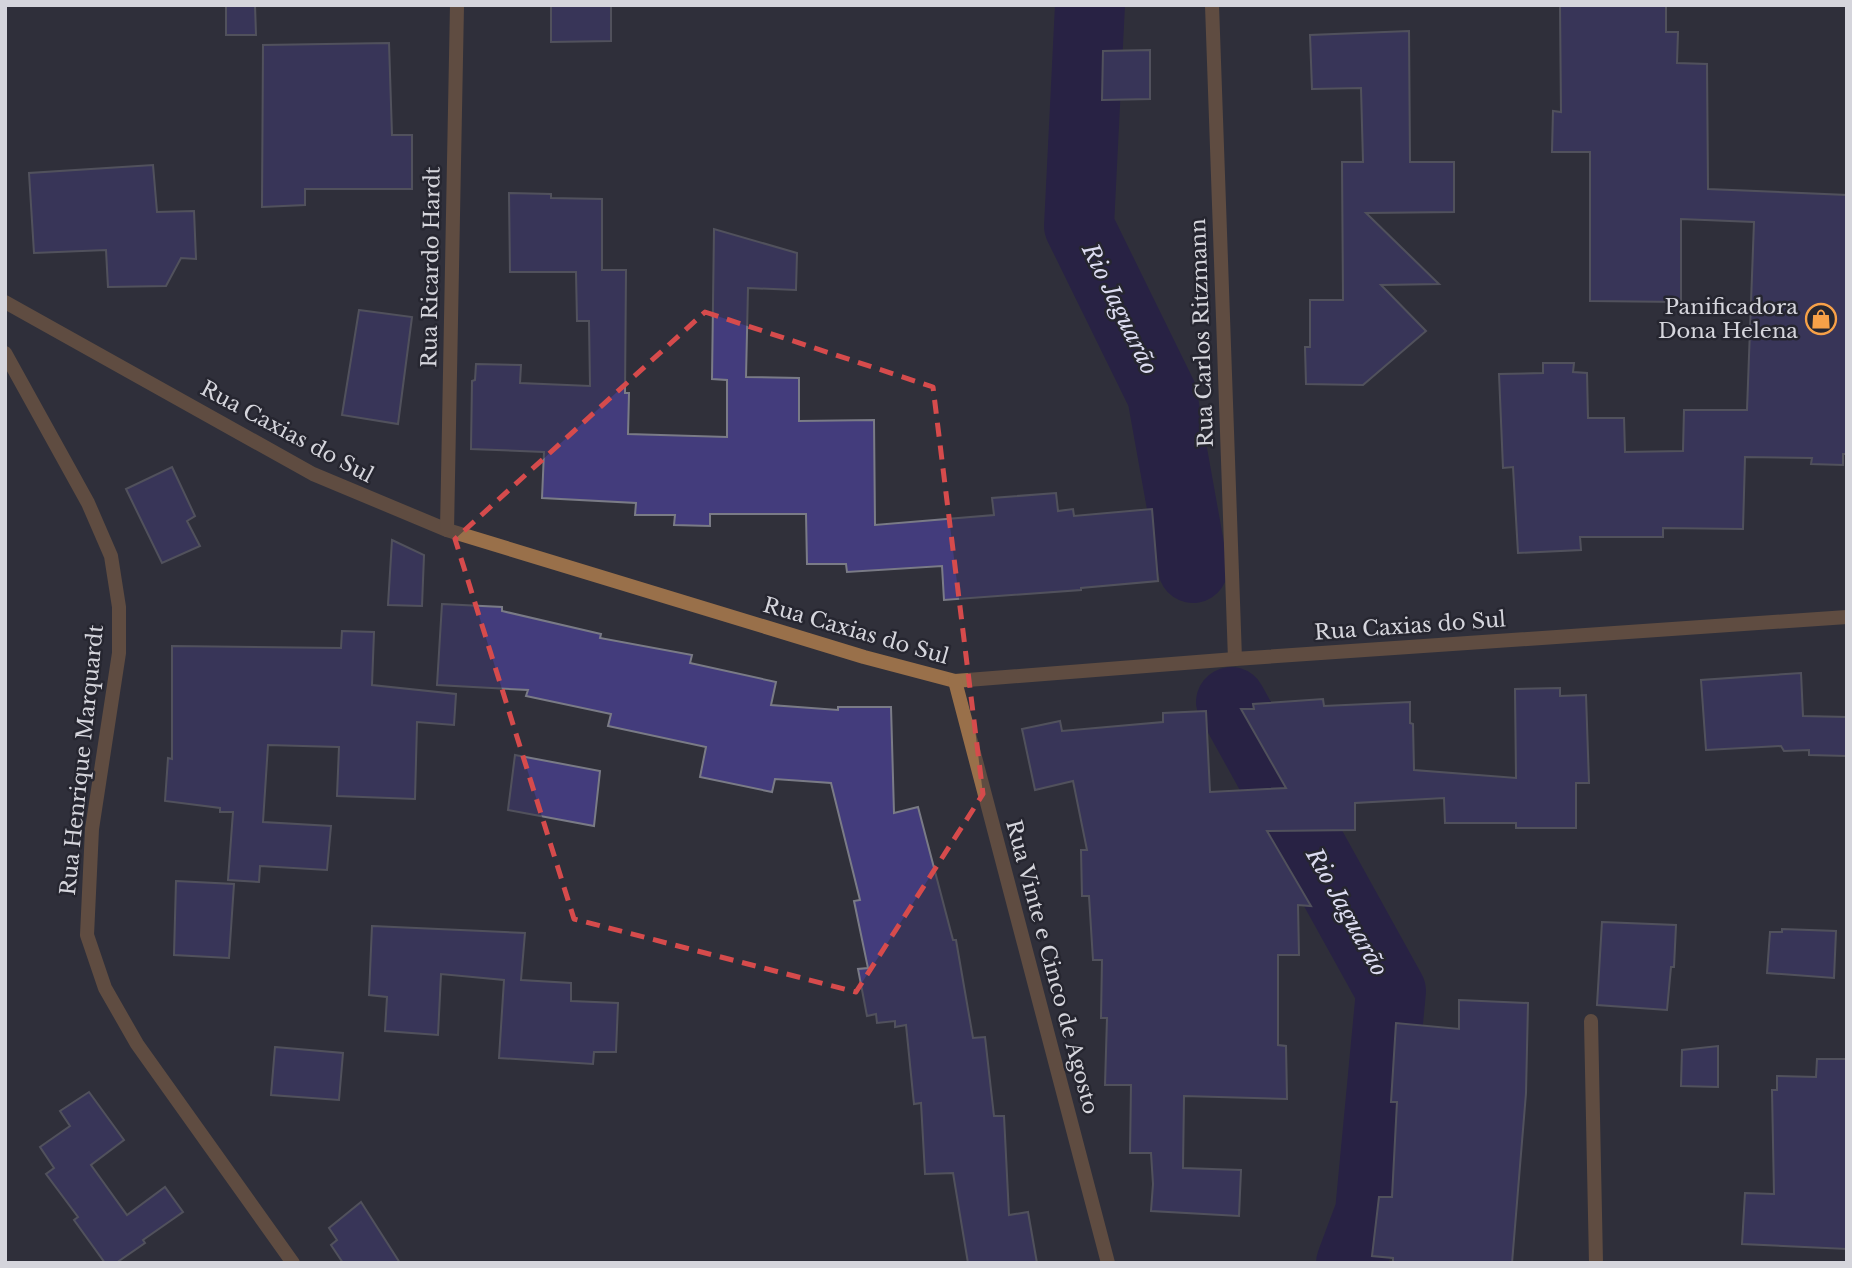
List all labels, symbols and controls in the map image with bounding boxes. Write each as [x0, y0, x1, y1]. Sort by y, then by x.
street label: Rua Ricardo Hardt [416, 166, 446, 368]
street label: Rua Carlos Ritzmann [1185, 218, 1219, 448]
water label: Rio Jaguarão [1076, 238, 1164, 379]
place label: Panificadora Dona Helena [1658, 294, 1798, 344]
shop icon: Panificadora Dona Helena [1804, 302, 1838, 336]
street label: Rua Caxias do Sul [196, 375, 378, 489]
street label: Rua Caxias do Sul [760, 592, 952, 670]
street label: Rua Caxias do Sul [1313, 606, 1507, 646]
street label: Rua Henrique Marquardt [55, 623, 109, 897]
street label: Rua Vinte e Cinco de Agosto [1000, 817, 1104, 1117]
water label: Rio Jaguarão [1300, 842, 1394, 981]

